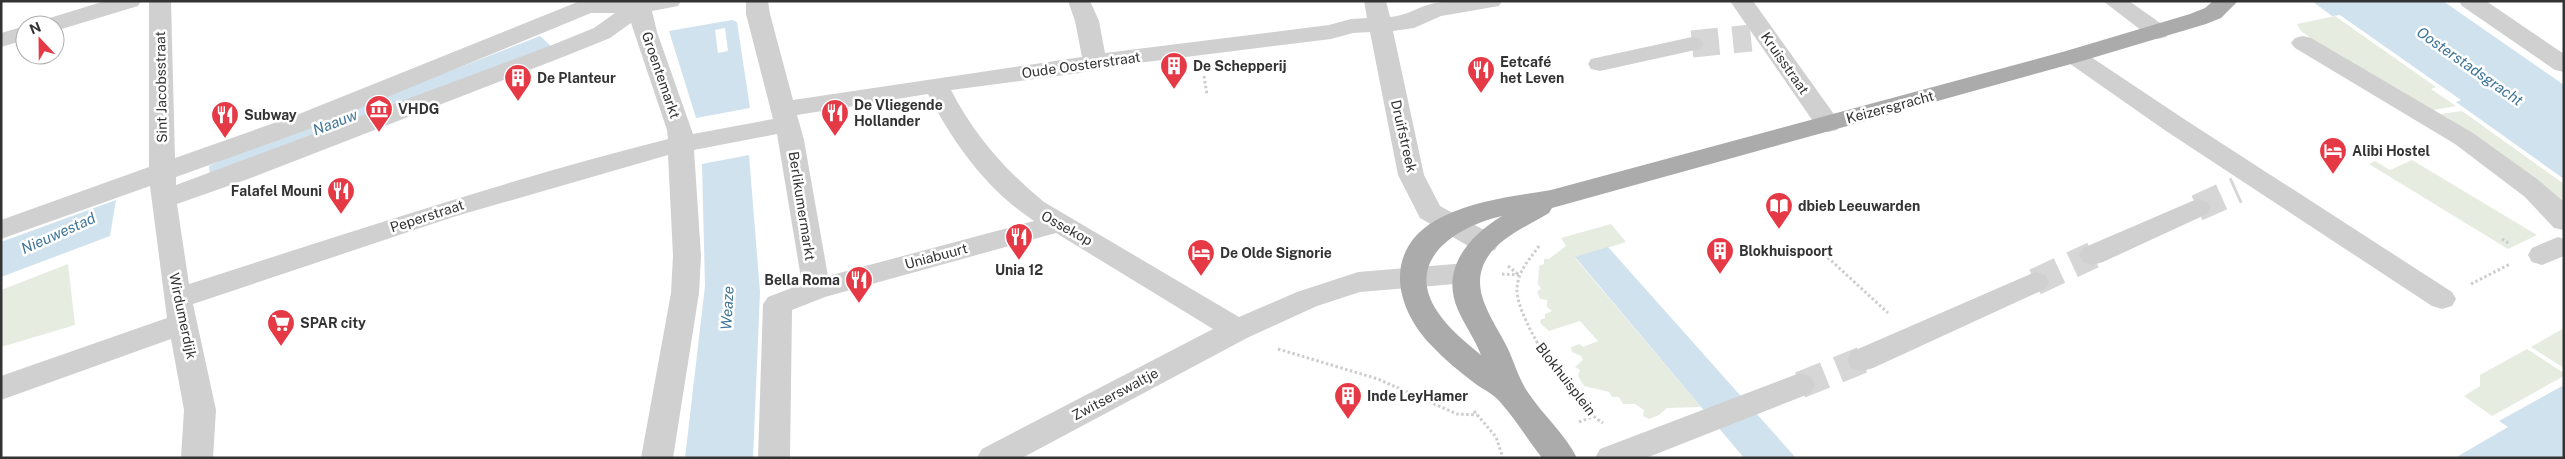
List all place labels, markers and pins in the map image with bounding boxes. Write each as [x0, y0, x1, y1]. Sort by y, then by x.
building icon: De Schepperij [1159, 51, 1189, 90]
place label: Eetcafé het Leven [1500, 54, 1564, 86]
restaurant icon: Eetcafé het Leven [1466, 55, 1496, 94]
place label: De Schepperij [1193, 58, 1286, 74]
building icon: De Planteur [503, 63, 533, 102]
place label: De Planteur [537, 70, 616, 86]
museum icon: VHDG [364, 94, 394, 133]
place label: De Vliegende Hollander [854, 97, 943, 129]
restaurant icon: De Vliegende Hollander [820, 98, 850, 137]
restaurant icon: Subway [210, 100, 240, 139]
place label: VHDG [398, 101, 439, 117]
place label: Subway [244, 107, 297, 123]
hotel icon: Alibi Hostel [2318, 136, 2348, 175]
place label: Alibi Hostel [2352, 143, 2431, 159]
restaurant icon: Falafel Mouni [326, 176, 356, 215]
place label: Falafel Mouni [231, 183, 322, 199]
library icon: dbieb Leeuwarden [1764, 191, 1794, 230]
place label: dbieb Leeuwarden [1798, 198, 1920, 214]
restaurant icon: Unia 12 [1004, 222, 1034, 261]
building icon: Blokhuispoort [1705, 236, 1735, 275]
hotel icon: De Olde Signorie [1186, 238, 1216, 277]
place label: Blokhuispoort [1739, 243, 1833, 259]
place label: De Olde Signorie [1220, 245, 1332, 261]
place label: Unia 12 [995, 262, 1043, 278]
restaurant icon: Bella Roma [844, 265, 874, 304]
place label: Bella Roma [764, 272, 840, 288]
supermarket icon: SPAR city [266, 308, 296, 347]
place label: SPAR city [300, 315, 366, 331]
building icon: Inde LeyHamer [1333, 381, 1363, 420]
place label: Inde LeyHamer [1367, 388, 1468, 404]

